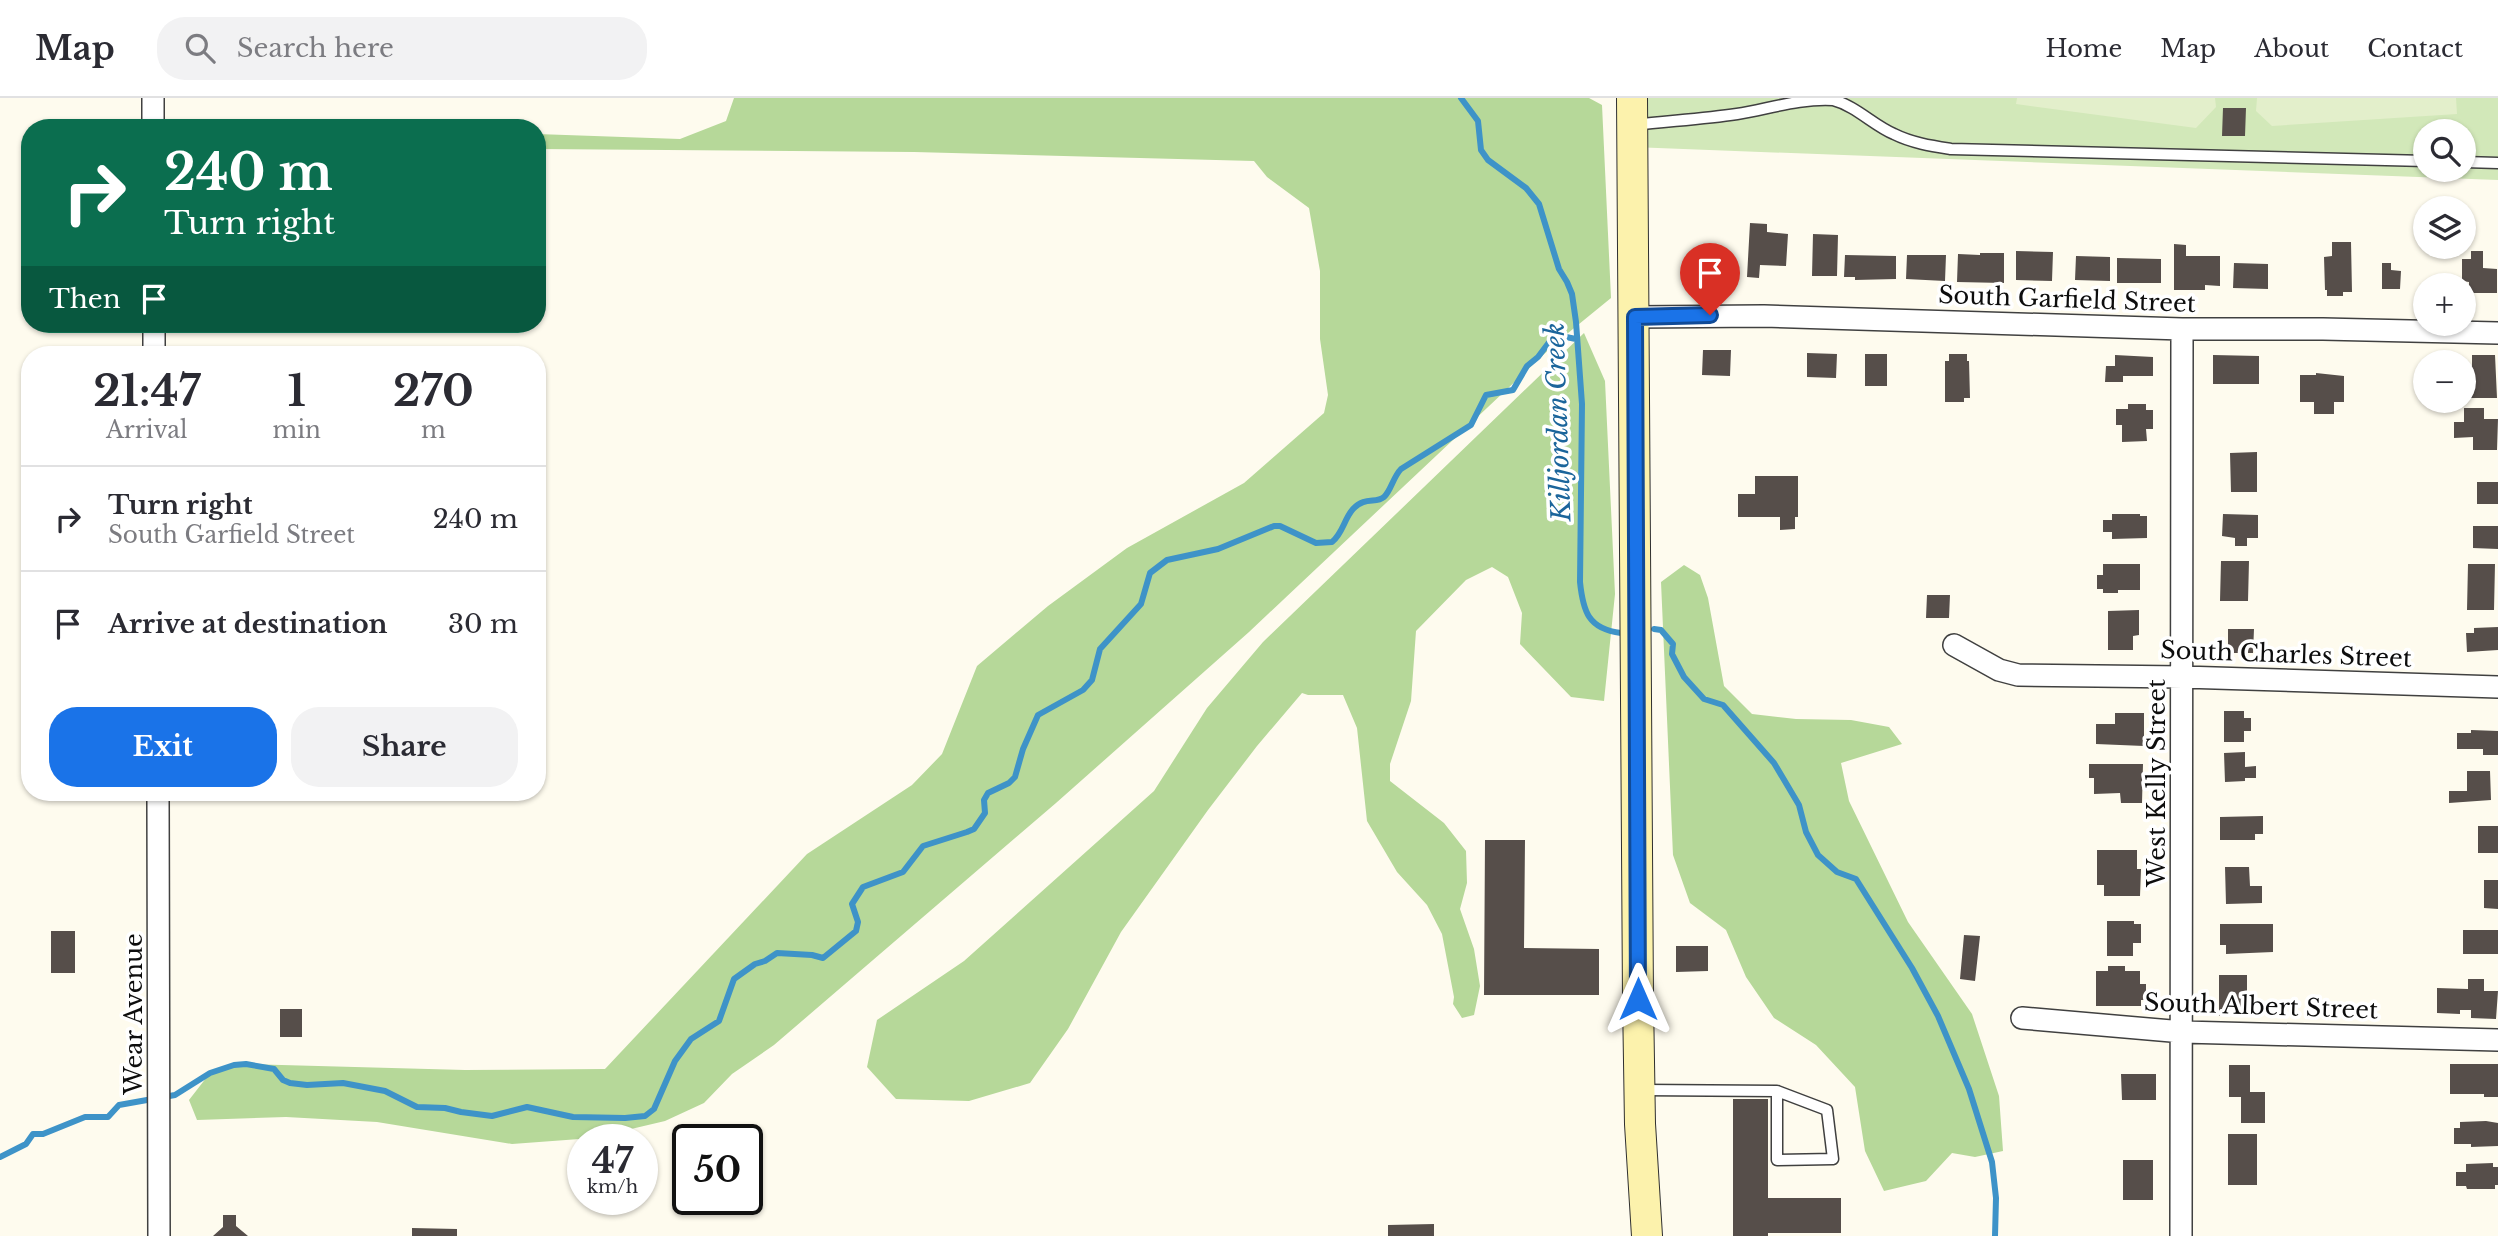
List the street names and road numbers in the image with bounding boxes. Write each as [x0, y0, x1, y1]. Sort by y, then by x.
street label: South Garfield Street [1938, 280, 2196, 318]
street label: South Charles Street [2160, 635, 2412, 673]
street label: West Kelly Street [2142, 679, 2171, 888]
street label: Wear Avenue [119, 933, 148, 1096]
street label: South Albert Street [2143, 987, 2379, 1025]

